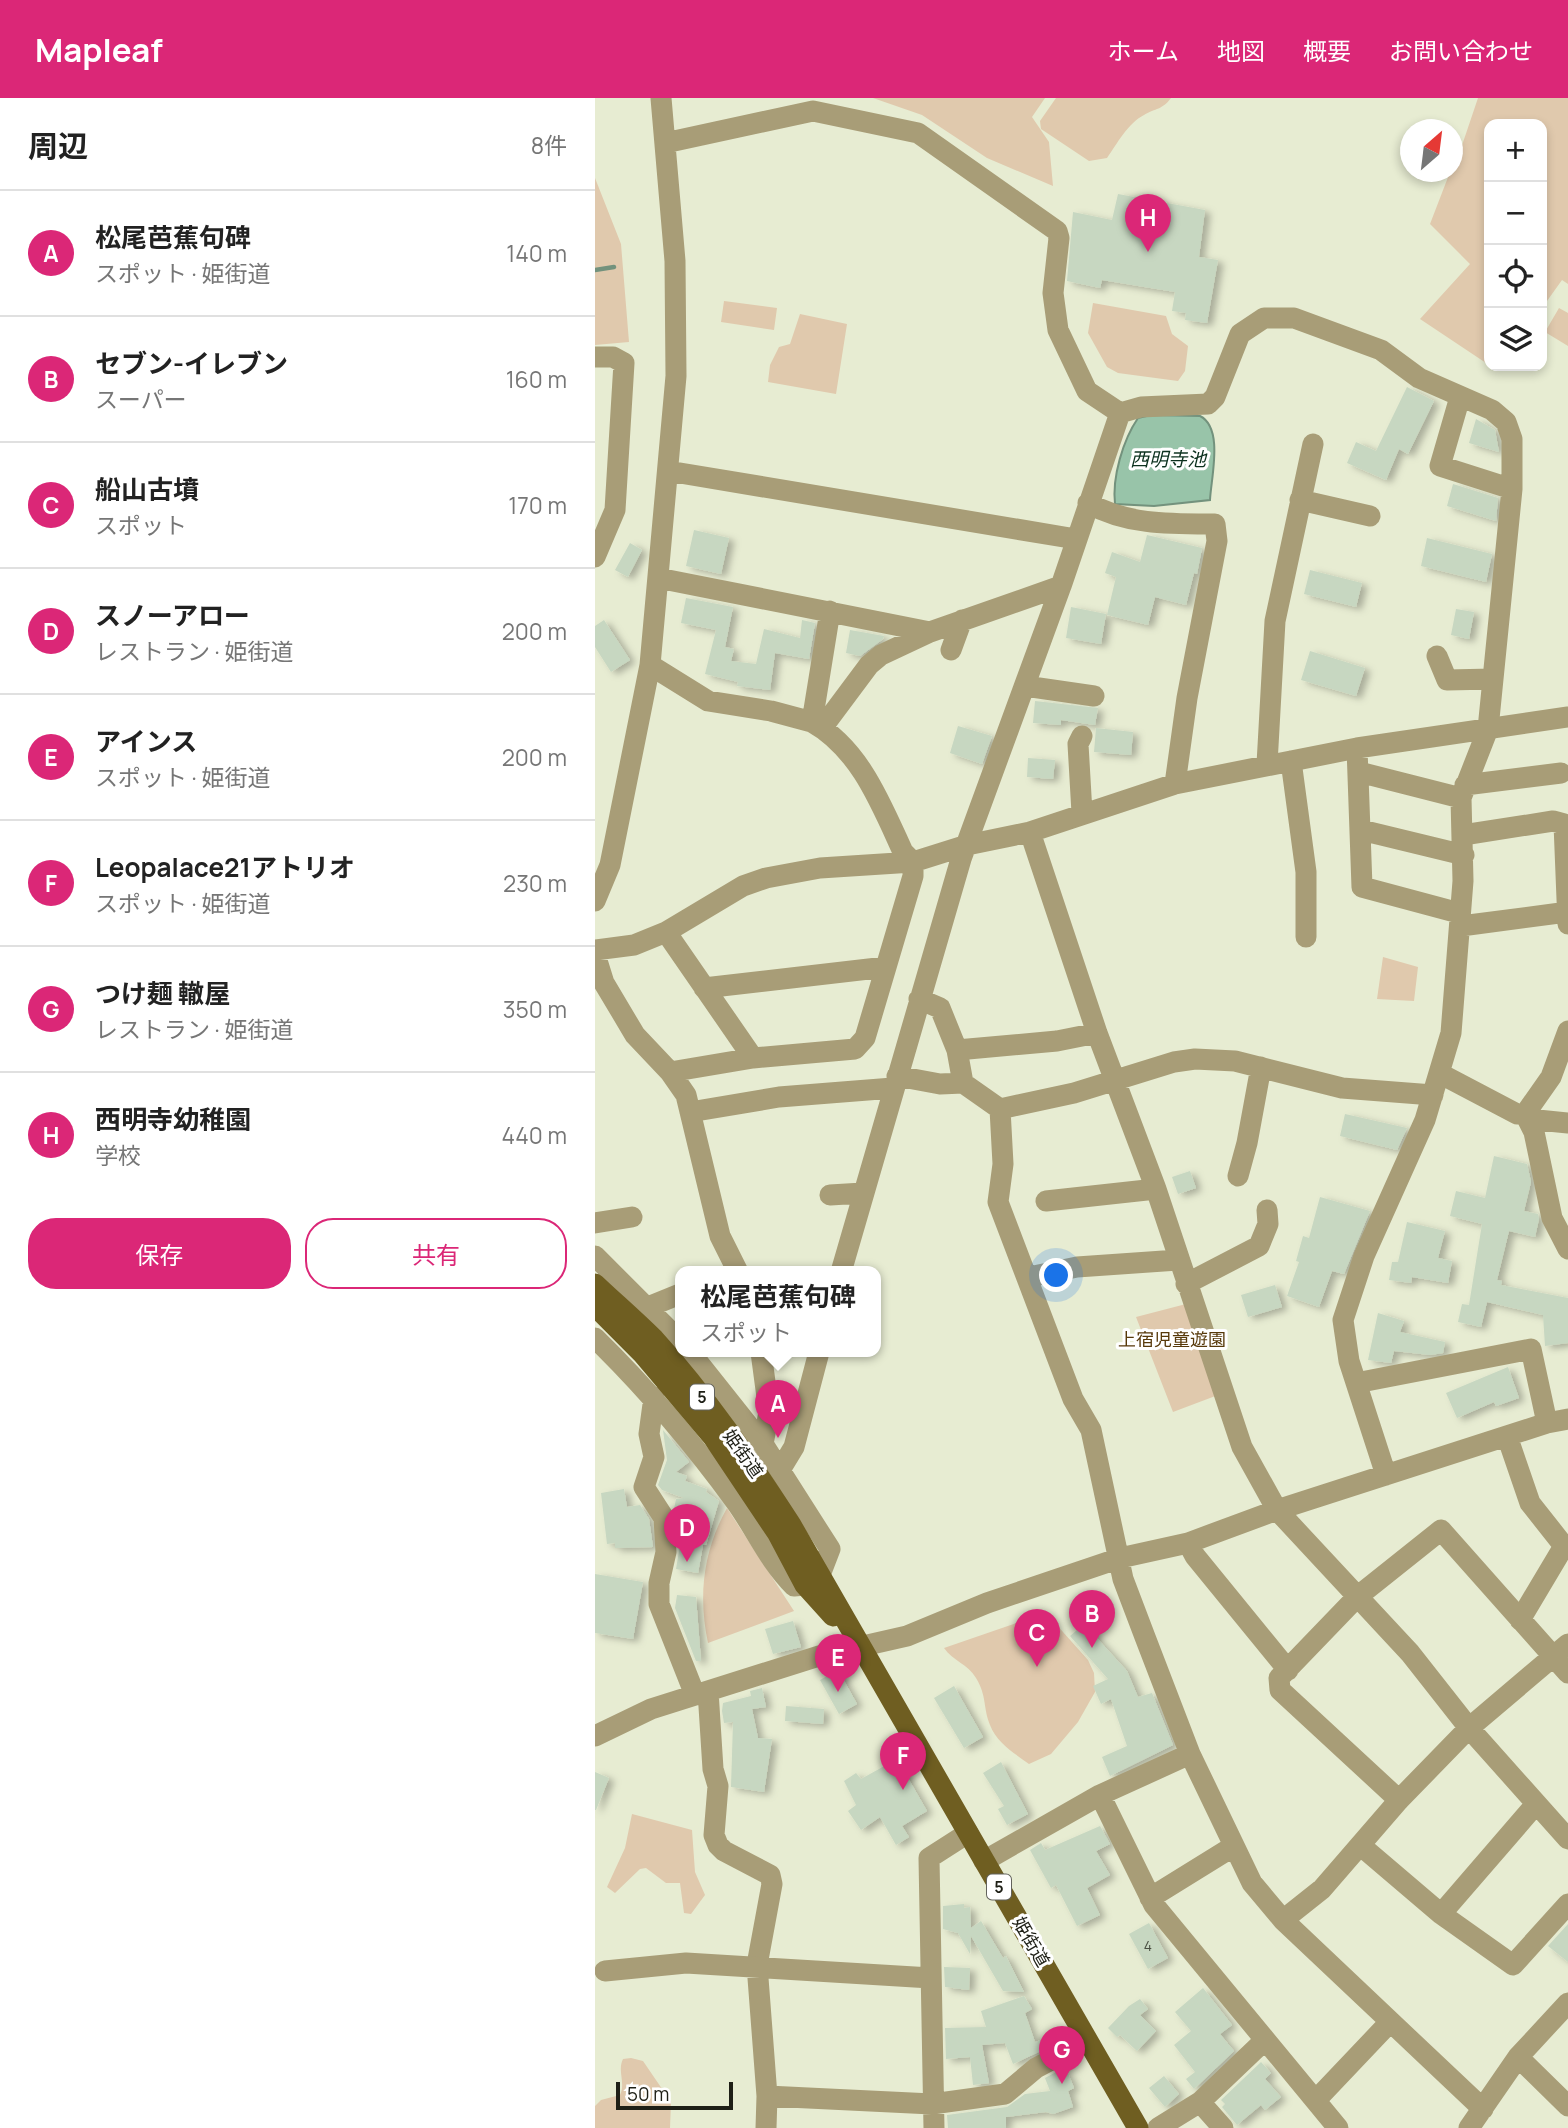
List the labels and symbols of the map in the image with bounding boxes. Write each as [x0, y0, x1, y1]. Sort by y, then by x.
north arrow [1400, 119, 1463, 182]
pin: H [1125, 194, 1171, 252]
water label: 西明寺池 [1130, 446, 1208, 472]
your location [1039, 1258, 1073, 1292]
park label: 上宿児童遊園 [1118, 1327, 1226, 1351]
pin: A [755, 1380, 801, 1438]
road number: 5 [690, 1385, 714, 1410]
street label: 姫街道 [719, 1424, 769, 1482]
pin: D [664, 1504, 710, 1562]
pin: B [1069, 1590, 1115, 1648]
pin: C [1014, 1609, 1060, 1667]
pin: E [815, 1634, 861, 1692]
pin: F [880, 1732, 926, 1790]
road number: 5 [987, 1875, 1011, 1900]
street label: 姫街道 [1008, 1912, 1056, 1971]
house number: 4 [1144, 1936, 1152, 1955]
pin: G [1039, 2026, 1085, 2084]
scale bar [616, 2079, 733, 2111]

